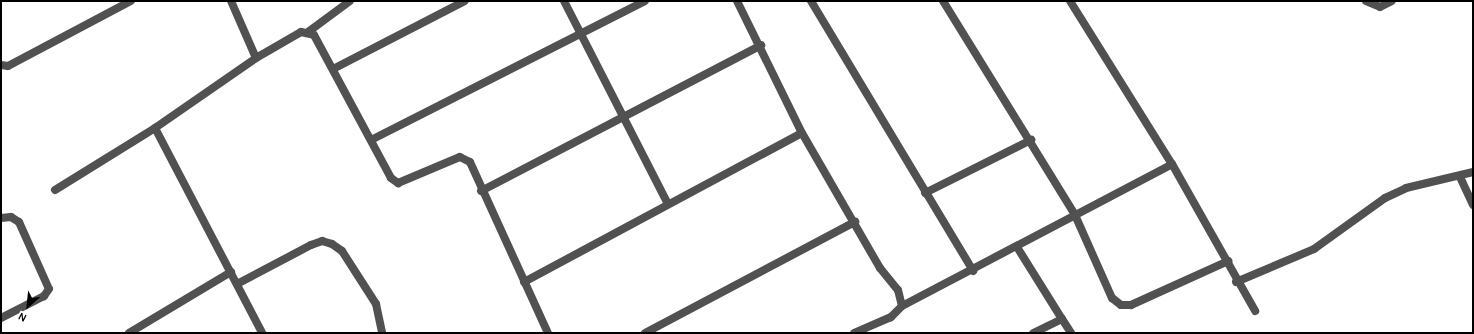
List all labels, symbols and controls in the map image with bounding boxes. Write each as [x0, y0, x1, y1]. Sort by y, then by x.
north arrow [8, 286, 48, 326]
text: N [16, 310, 29, 325]

